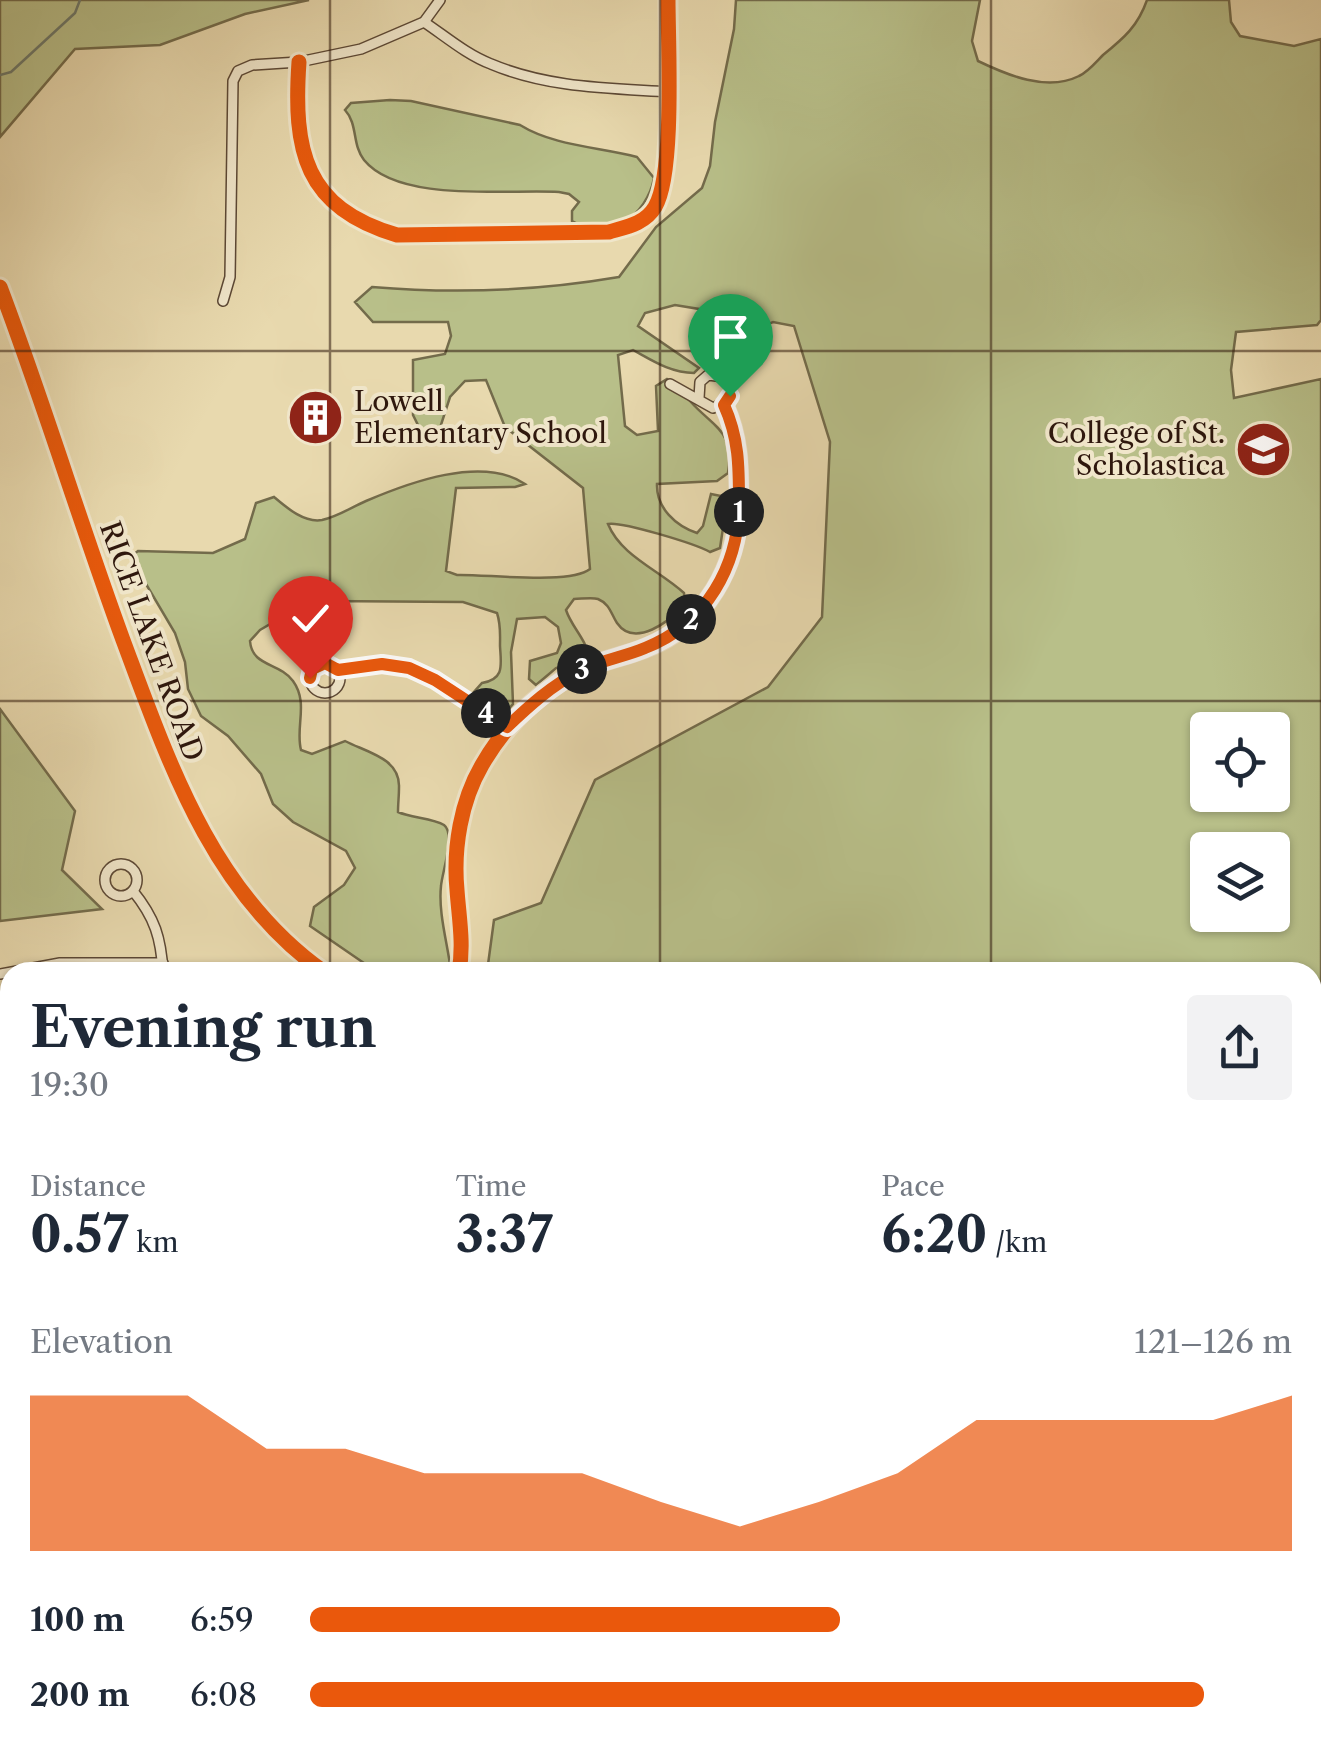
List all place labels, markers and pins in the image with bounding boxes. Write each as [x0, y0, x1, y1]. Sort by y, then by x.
pin [688, 294, 773, 397]
place label: Lowell Elementary School [354, 384, 607, 450]
building icon: Lowell Elementary School [285, 387, 345, 447]
place label: College of St. Scholastica [1048, 416, 1225, 482]
school or university icon: College of St. Scholastica [1234, 419, 1294, 479]
pin: 1 [714, 487, 764, 537]
pin [268, 576, 353, 679]
pin: 2 [666, 594, 716, 644]
pin: 3 [557, 644, 607, 694]
pin: 4 [461, 688, 511, 738]

